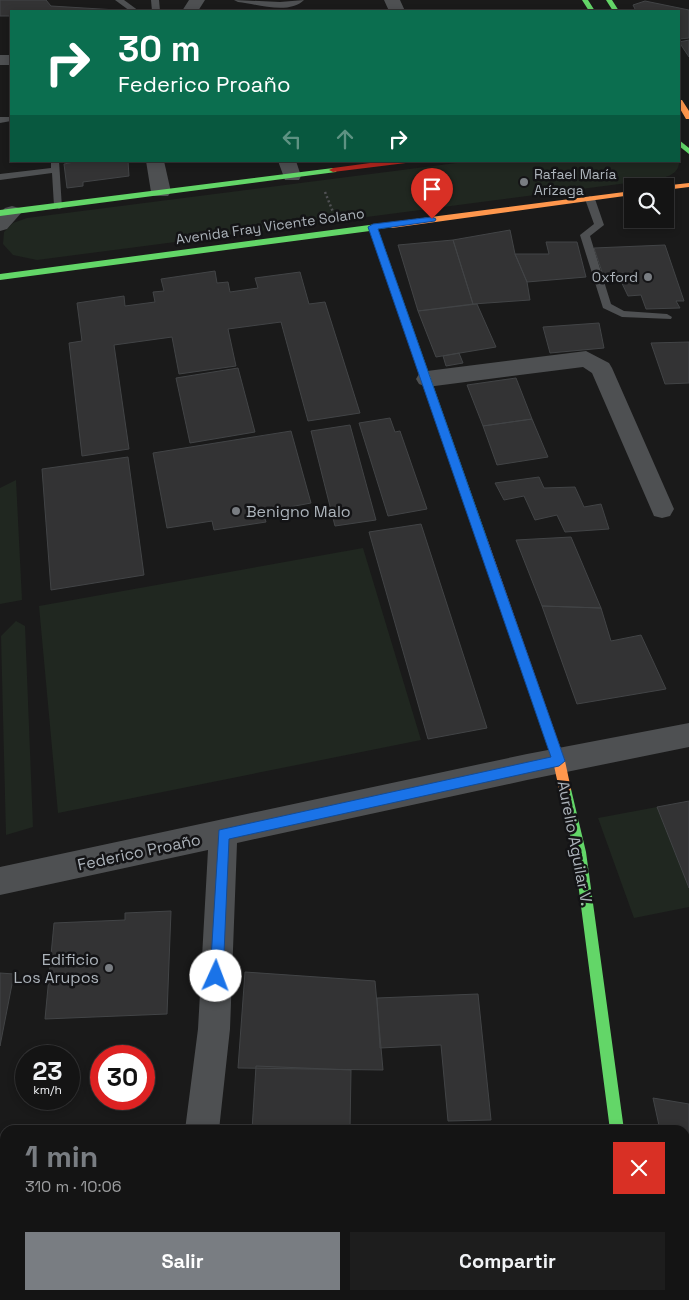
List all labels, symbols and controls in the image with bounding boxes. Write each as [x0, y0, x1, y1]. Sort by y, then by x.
text: 30 m [118, 27, 201, 71]
icon: right [35, 30, 100, 95]
text: Federico Proaño [118, 70, 291, 98]
icon: left [278, 125, 306, 153]
icon: ahead [331, 125, 359, 153]
icon: right [384, 125, 412, 153]
place label: Rafael María Arízaga [534, 165, 617, 199]
pin [411, 168, 453, 219]
icon: arrive [418, 175, 446, 203]
marker: Rafael María Arízaga [518, 176, 530, 188]
map controls [624, 178, 674, 228]
button: search [624, 178, 674, 228]
street label: Avenida Fray Vicente Solano [174, 204, 366, 248]
place label: Oxford [592, 268, 638, 286]
marker: Oxford [642, 271, 654, 283]
place label: Benigno Malo [246, 501, 351, 522]
marker: Benigno Malo [230, 505, 242, 517]
street label: Aurelio Aguilar V. [553, 779, 597, 907]
street label: Federico Proaño [75, 829, 203, 875]
place label: Edificio Los Arupos [14, 949, 99, 988]
position arrow [189, 949, 241, 1001]
marker: Edificio Los Arupos [103, 962, 115, 974]
speed limit sign: 30 [90, 1045, 155, 1110]
text: 23 [32, 1055, 63, 1087]
text: km/h [33, 1082, 62, 1098]
text: 1 min [25, 1137, 98, 1176]
button: close [613, 1142, 665, 1194]
text: 310 m · 10:06 [25, 1176, 122, 1197]
button: Salir [25, 1232, 340, 1290]
button: Compartir [350, 1232, 665, 1290]

